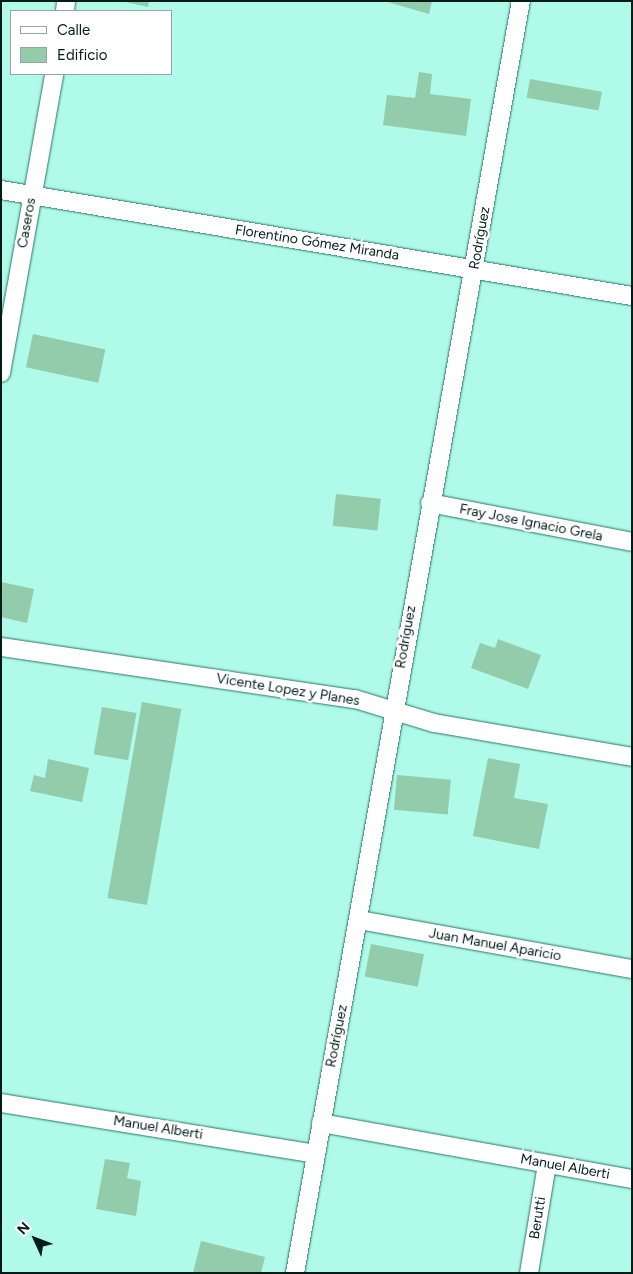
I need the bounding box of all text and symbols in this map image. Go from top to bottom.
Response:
legend [10,10,172,75]
text: Calle [57,21,90,39]
text: Edificio [57,46,107,64]
street label: Caseros [14,197,40,249]
street label: Rodríguez [466,205,494,271]
street label: Florentino Gómez Miranda [234,222,400,264]
street label: Fray Jose Ignacio Grela [458,501,604,545]
street label: Rodríguez [392,604,420,670]
street label: Vicente Lopez y Planes [215,670,361,710]
street label: Juan Manuel Aparicio [428,925,562,965]
street label: Rodríguez [323,1003,351,1069]
street label: Manuel Alberti [112,1113,204,1143]
street label: Manuel Alberti [519,1151,611,1183]
street label: Berutti [526,1196,550,1240]
north arrow [10,1214,60,1264]
text: N [14,1219,34,1238]

